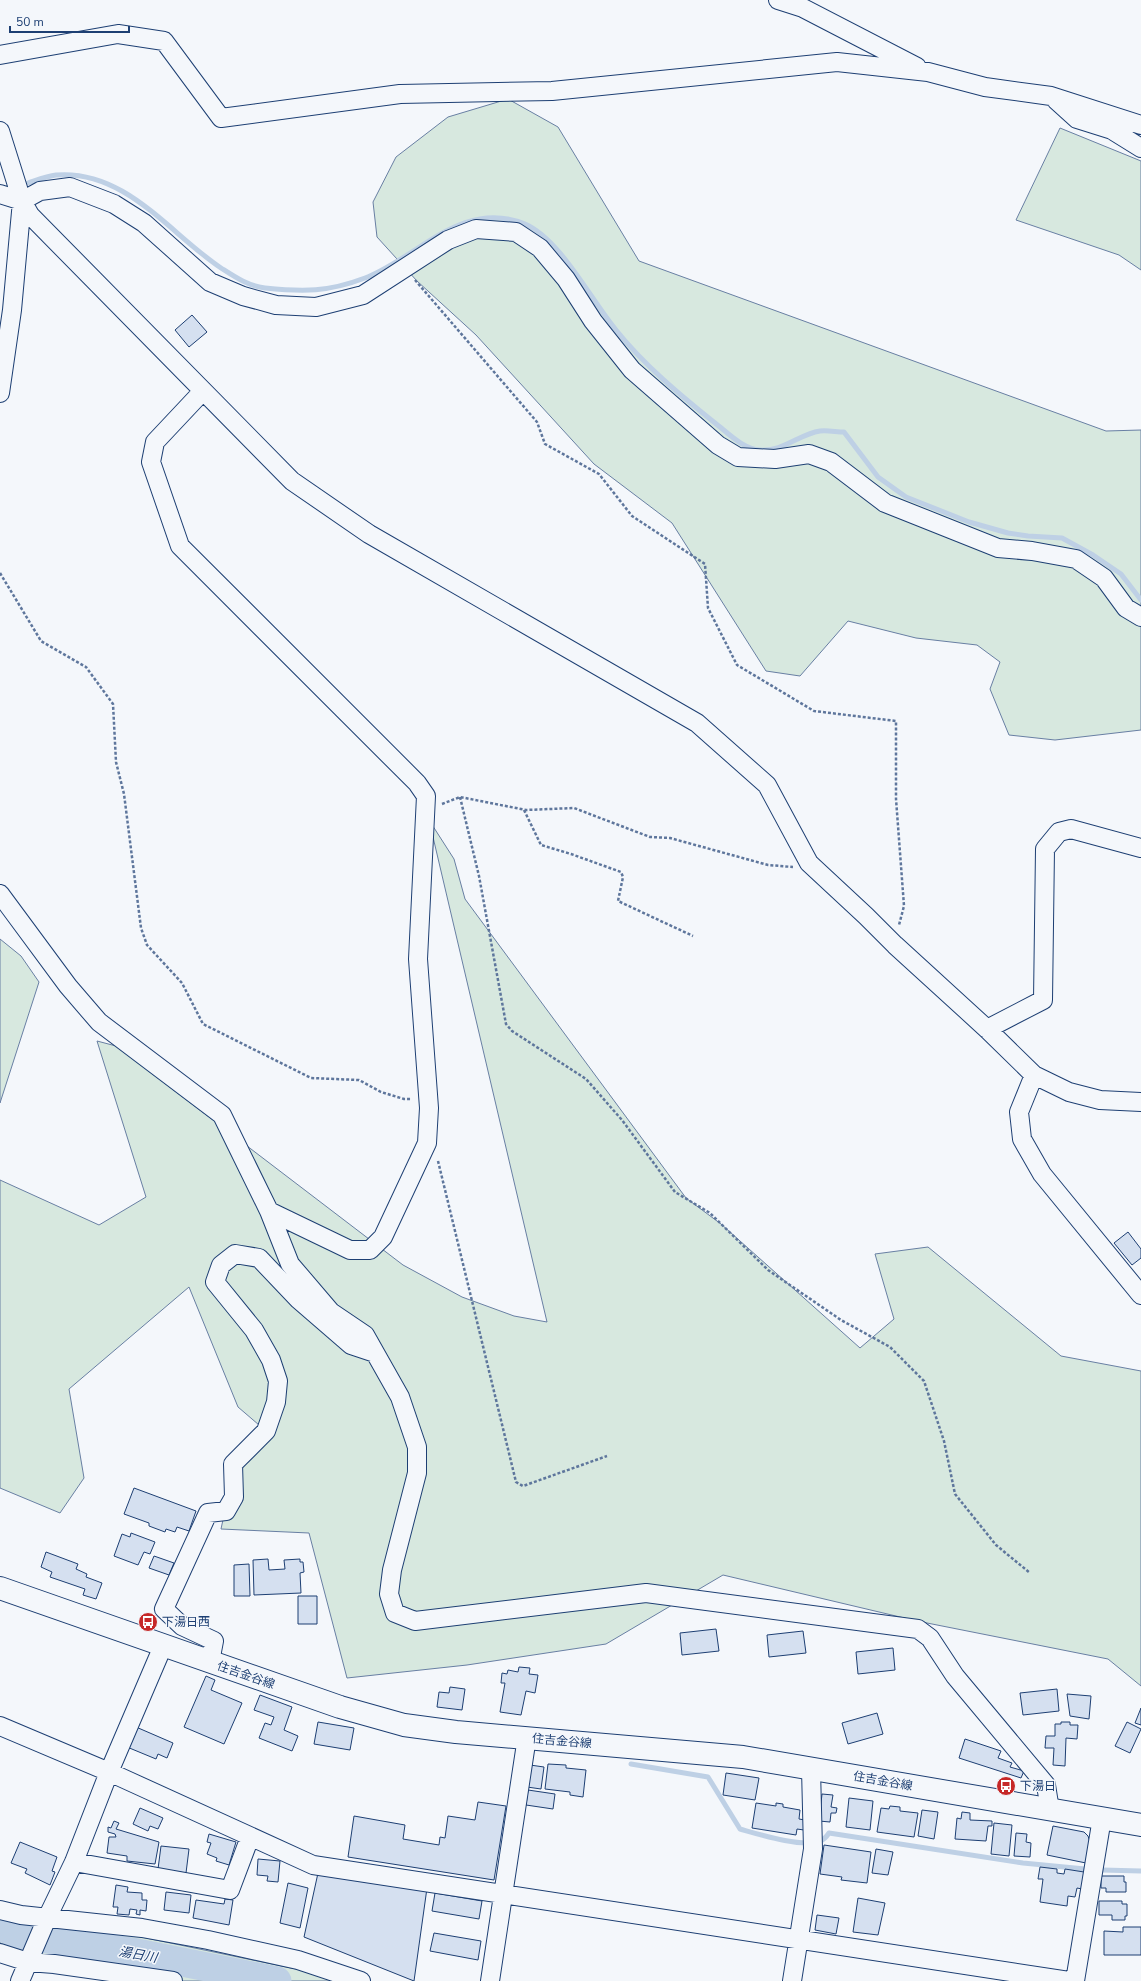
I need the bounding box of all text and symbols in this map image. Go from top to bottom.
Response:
scale bar [10,8,129,34]
text: 50 m [16,14,44,30]
bus stop icon: 下湯日西 [137,1611,159,1633]
place label: 下湯日西 [162,1614,210,1630]
street label: 住吉金谷線 [215,1658,277,1692]
street label: 住吉金谷線 [531,1730,593,1752]
street label: 住吉金谷線 [852,1768,914,1794]
bus stop icon: 下湯日 [995,1775,1017,1797]
place label: 下湯日 [1020,1778,1056,1794]
water label: 湯日川 [117,1943,161,1968]

